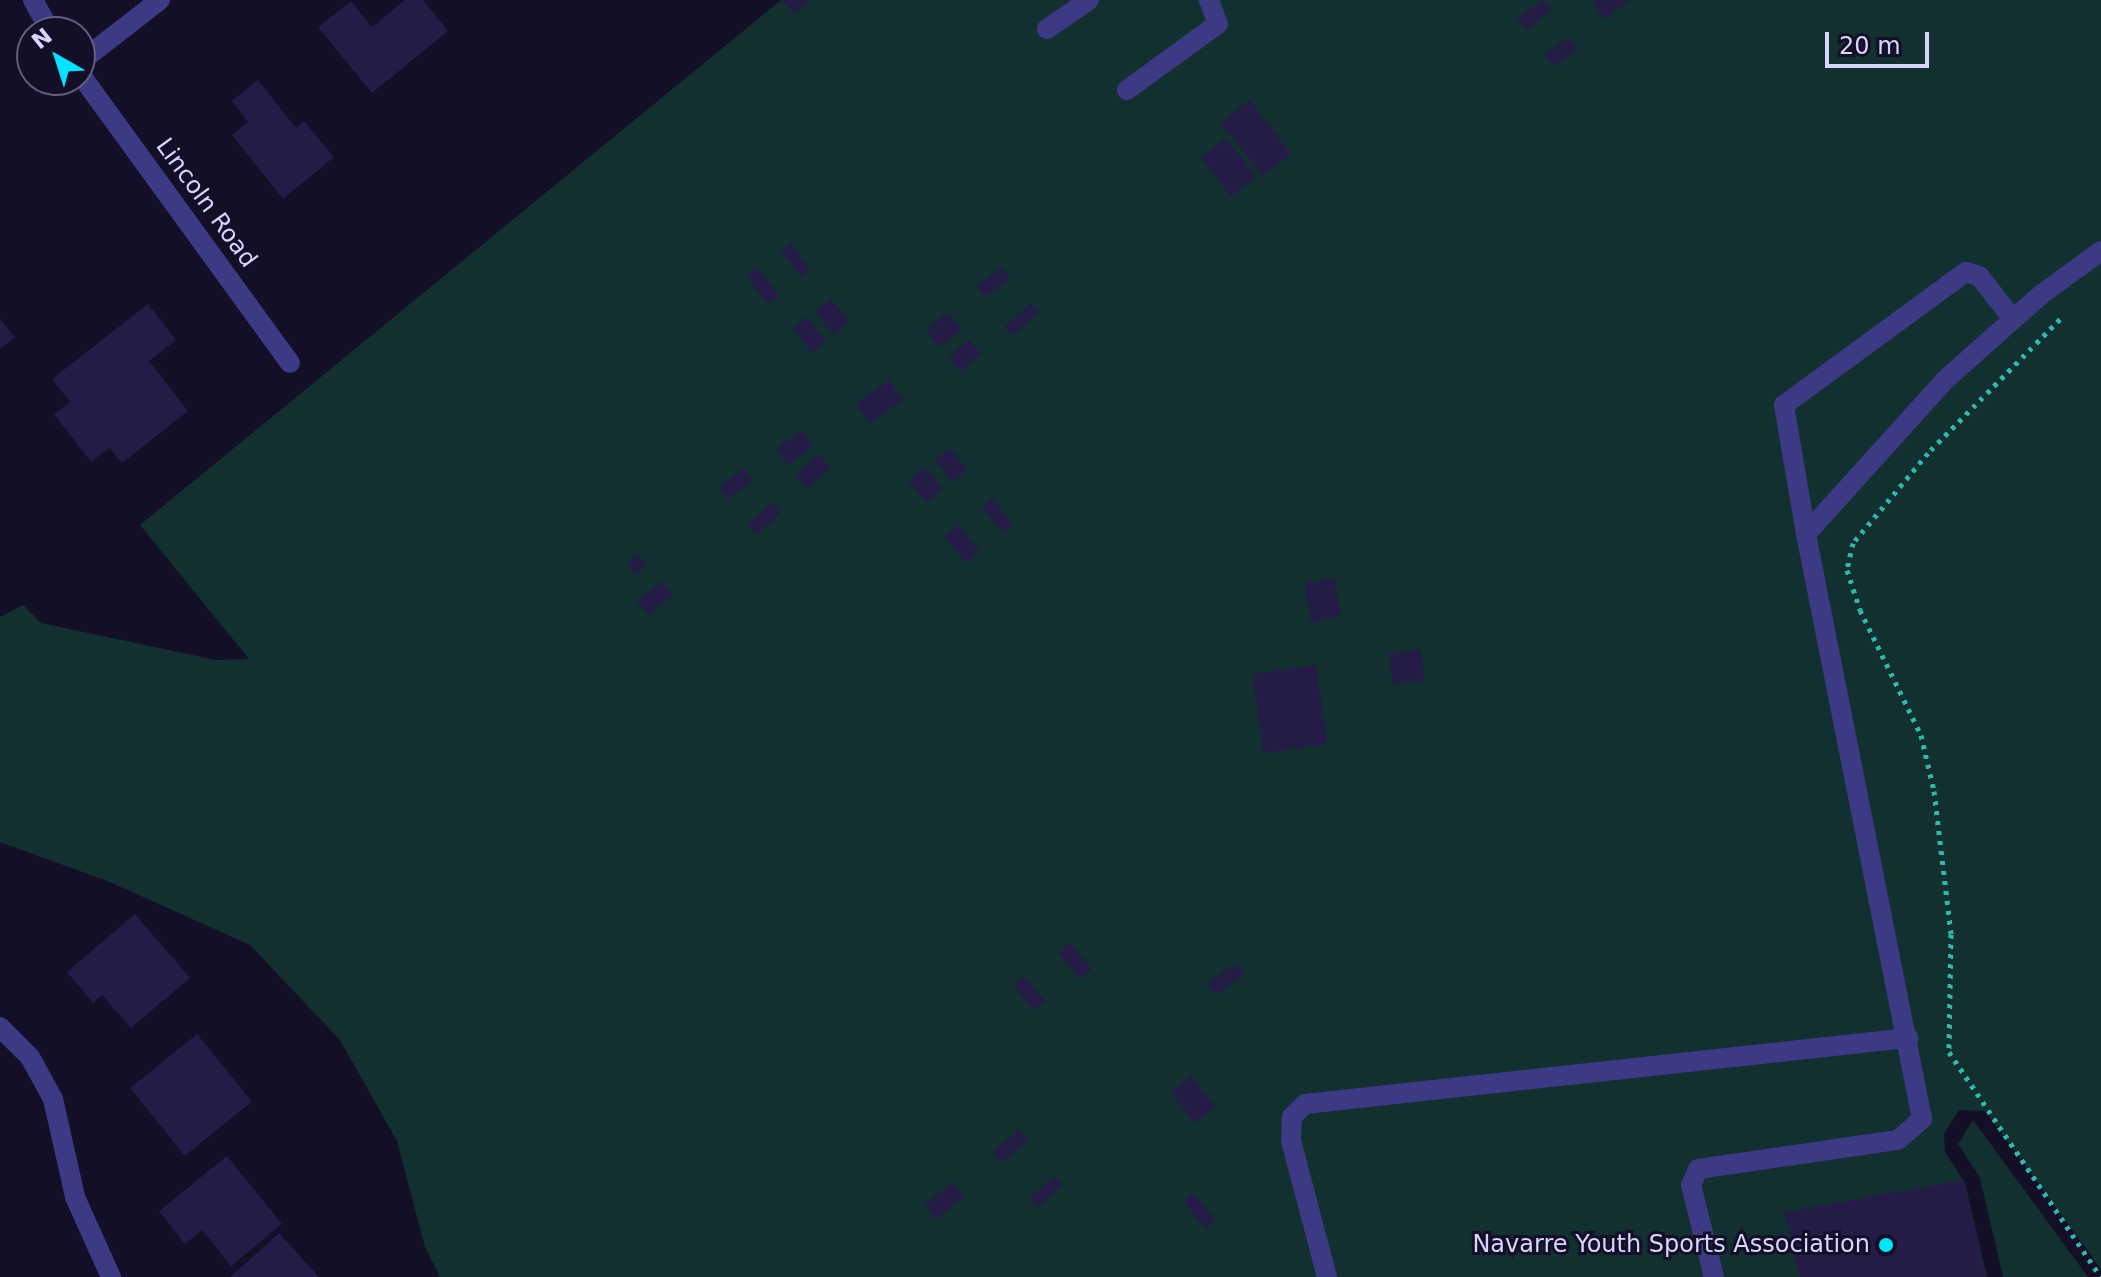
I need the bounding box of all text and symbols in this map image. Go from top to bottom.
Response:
north arrow [16,16,96,96]
scale bar [1829,16,1933,66]
text: N [27,23,57,54]
text: 20 m [1839,32,1901,60]
street label: Lincoln Road [149,133,263,273]
place label: Navarre Youth Sports Association [1472,1231,1870,1259]
marker: Navarre Youth Sports Association [1877,1236,1895,1254]

